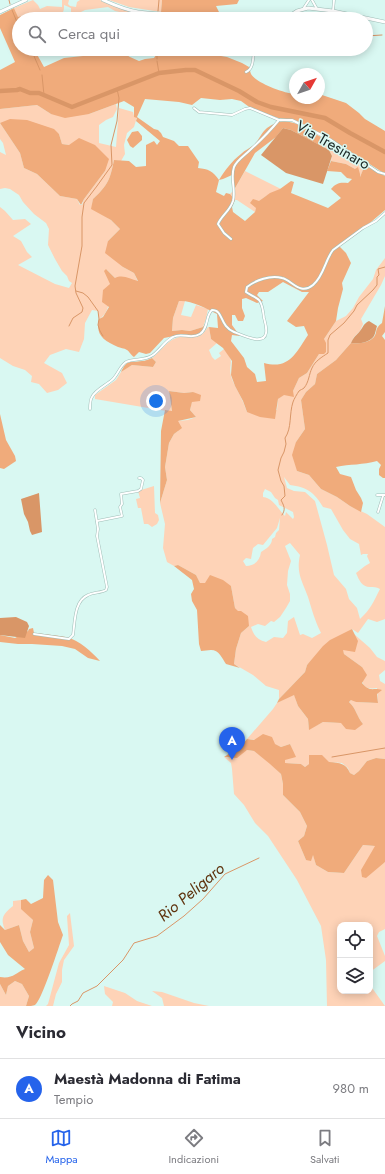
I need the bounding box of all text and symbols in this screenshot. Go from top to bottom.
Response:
search box [12,12,373,56]
icon: search [26,23,48,45]
text: Cerca qui [58,23,120,45]
north arrow [289,68,325,104]
street label: Via Tresinaro [292,115,374,175]
your location [146,391,166,411]
pin: A [219,727,245,760]
water label: Rio Peligaro [153,857,230,927]
map controls [337,922,373,994]
button: locate [337,922,373,958]
button: layers [337,958,373,994]
text: Vicino [16,1020,66,1044]
text: Maestà Madonna di Fatima [54,1068,241,1090]
text: A [24,1079,34,1098]
text: 980 m [333,1079,369,1098]
text: Tempio [54,1090,93,1109]
tab: Mappa [45,1127,78,1167]
tab: Indicazioni [168,1127,219,1167]
tab: Salvati [310,1127,340,1167]

